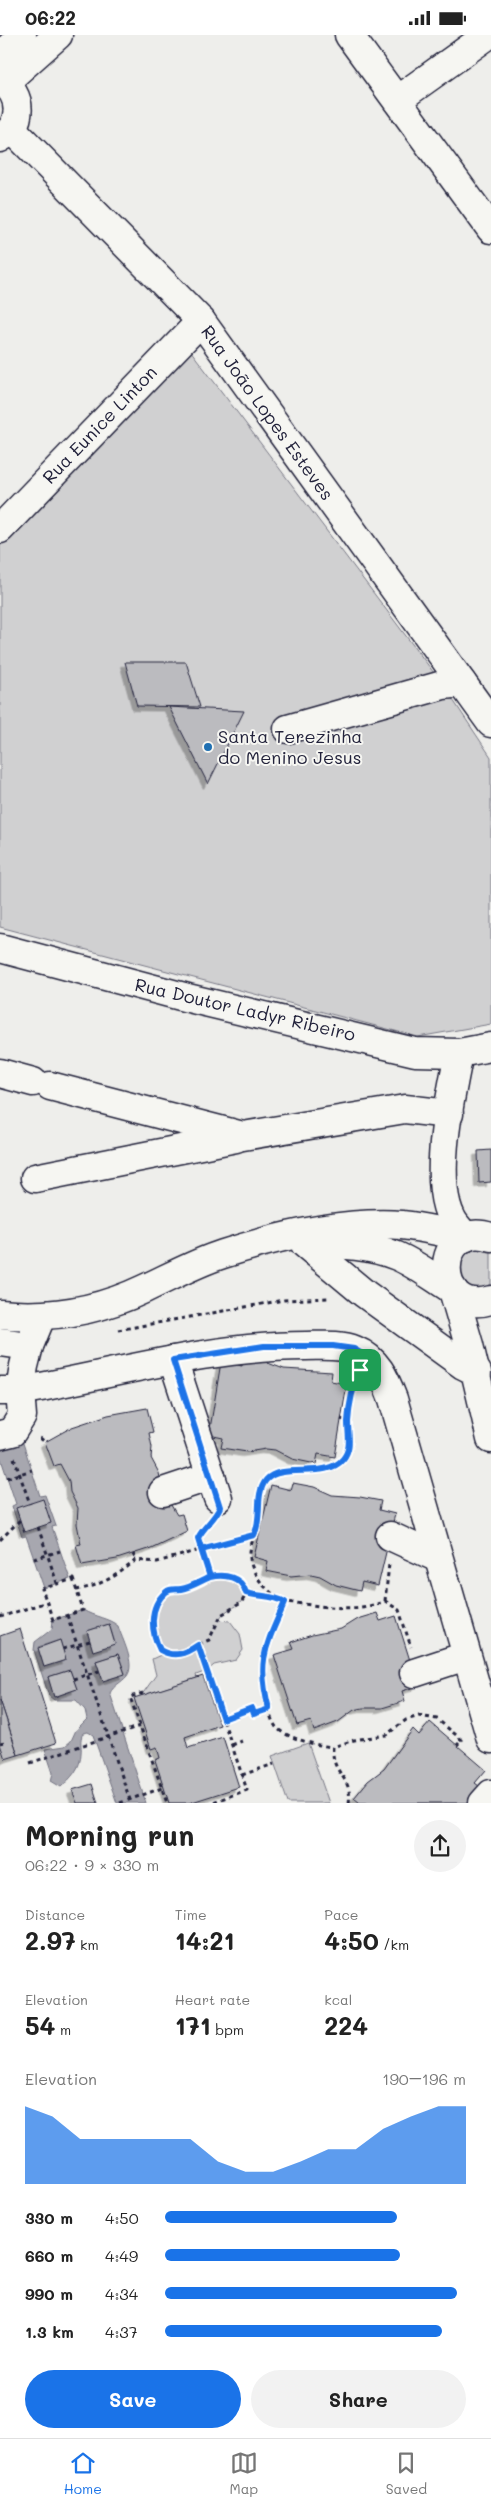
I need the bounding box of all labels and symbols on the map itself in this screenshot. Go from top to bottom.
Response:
street label: Rua João Lopes Esteves [196,320,340,505]
street label: Rua Eunice Linton [37,360,162,488]
place label: Santa Terezinha do Menino Jesus [218,724,362,769]
marker: Santa Terezinha do Menino Jesus [202,741,214,753]
street label: Rua Doutor Ladyr Ribeiro [133,972,358,1046]
pin [339,1349,381,1391]

